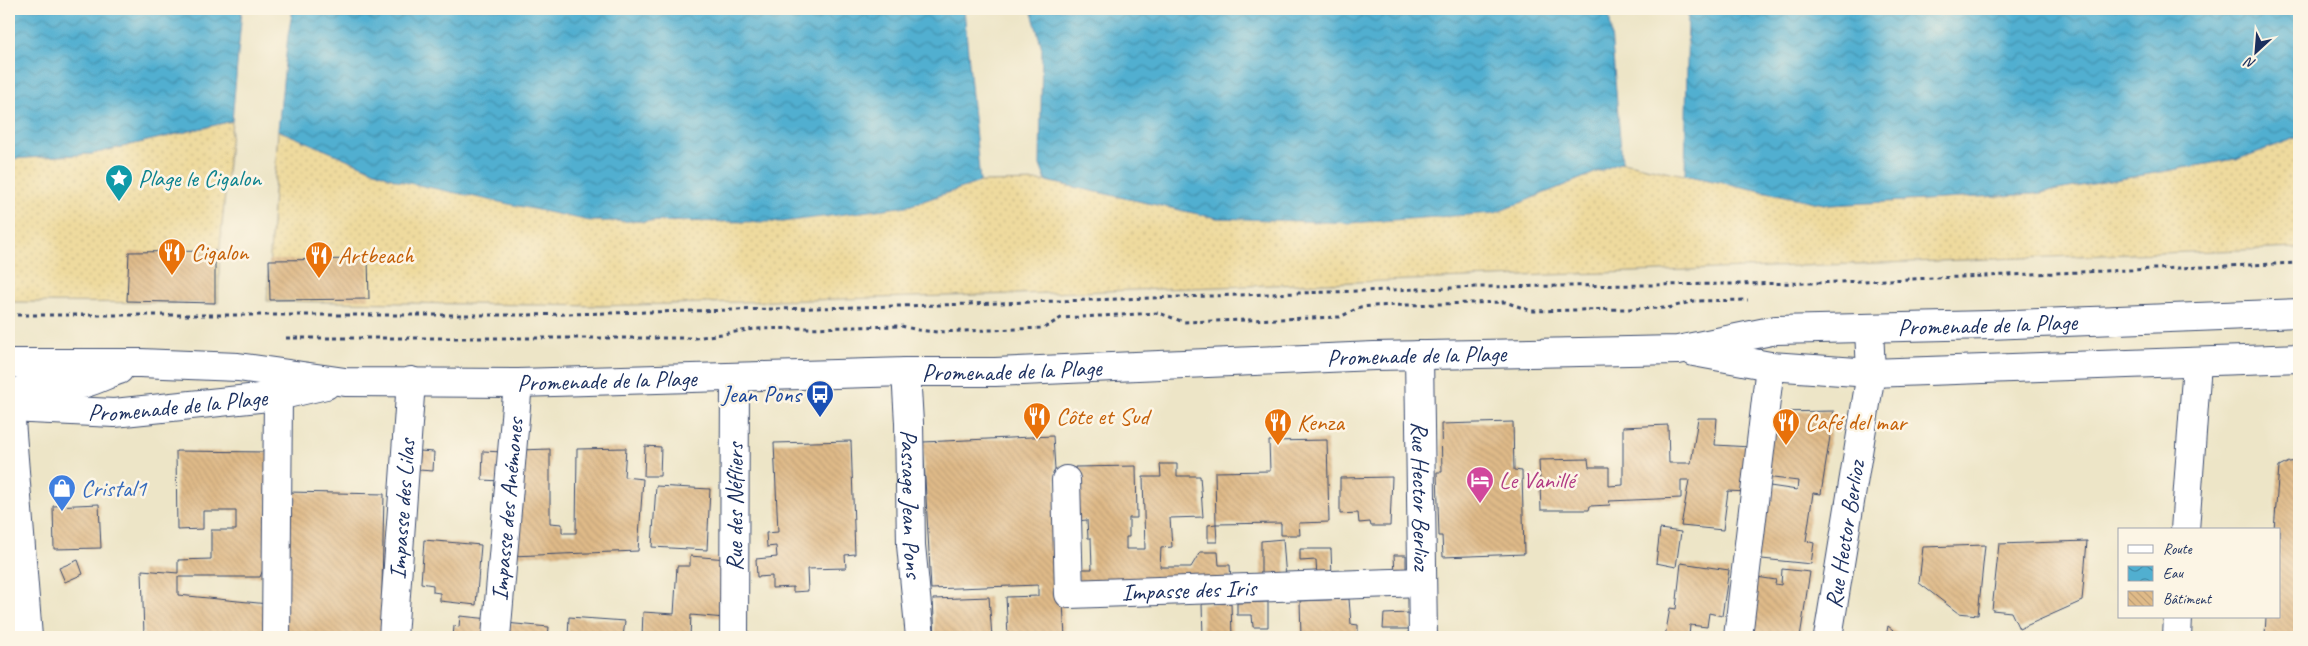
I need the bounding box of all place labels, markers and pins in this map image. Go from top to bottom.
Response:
place icon: Plage le Cigalon [104,163,134,202]
place label: Plage le Cigalon [138,163,262,193]
restaurant icon: Cigalon [157,237,187,276]
place label: Cigalon [191,237,249,267]
restaurant icon: Artbeach [304,240,334,279]
place label: Artbeach [338,240,415,270]
place label: Jean Pons [721,379,803,409]
bus stop icon: Jean Pons [805,379,835,418]
restaurant icon: Côte et Sud [1022,401,1052,440]
place label: Côte et Sud [1056,401,1152,431]
restaurant icon: Kenza [1263,407,1293,446]
place label: Kenza [1297,407,1345,437]
restaurant icon: Café del mar [1771,407,1801,446]
place label: Café del mar [1805,407,1909,437]
hotel icon: Le Vanillé [1465,465,1495,504]
place label: Le Vanillé [1499,465,1579,495]
shop icon: Cristal1 [47,473,77,512]
place label: Cristal1 [81,473,147,503]

